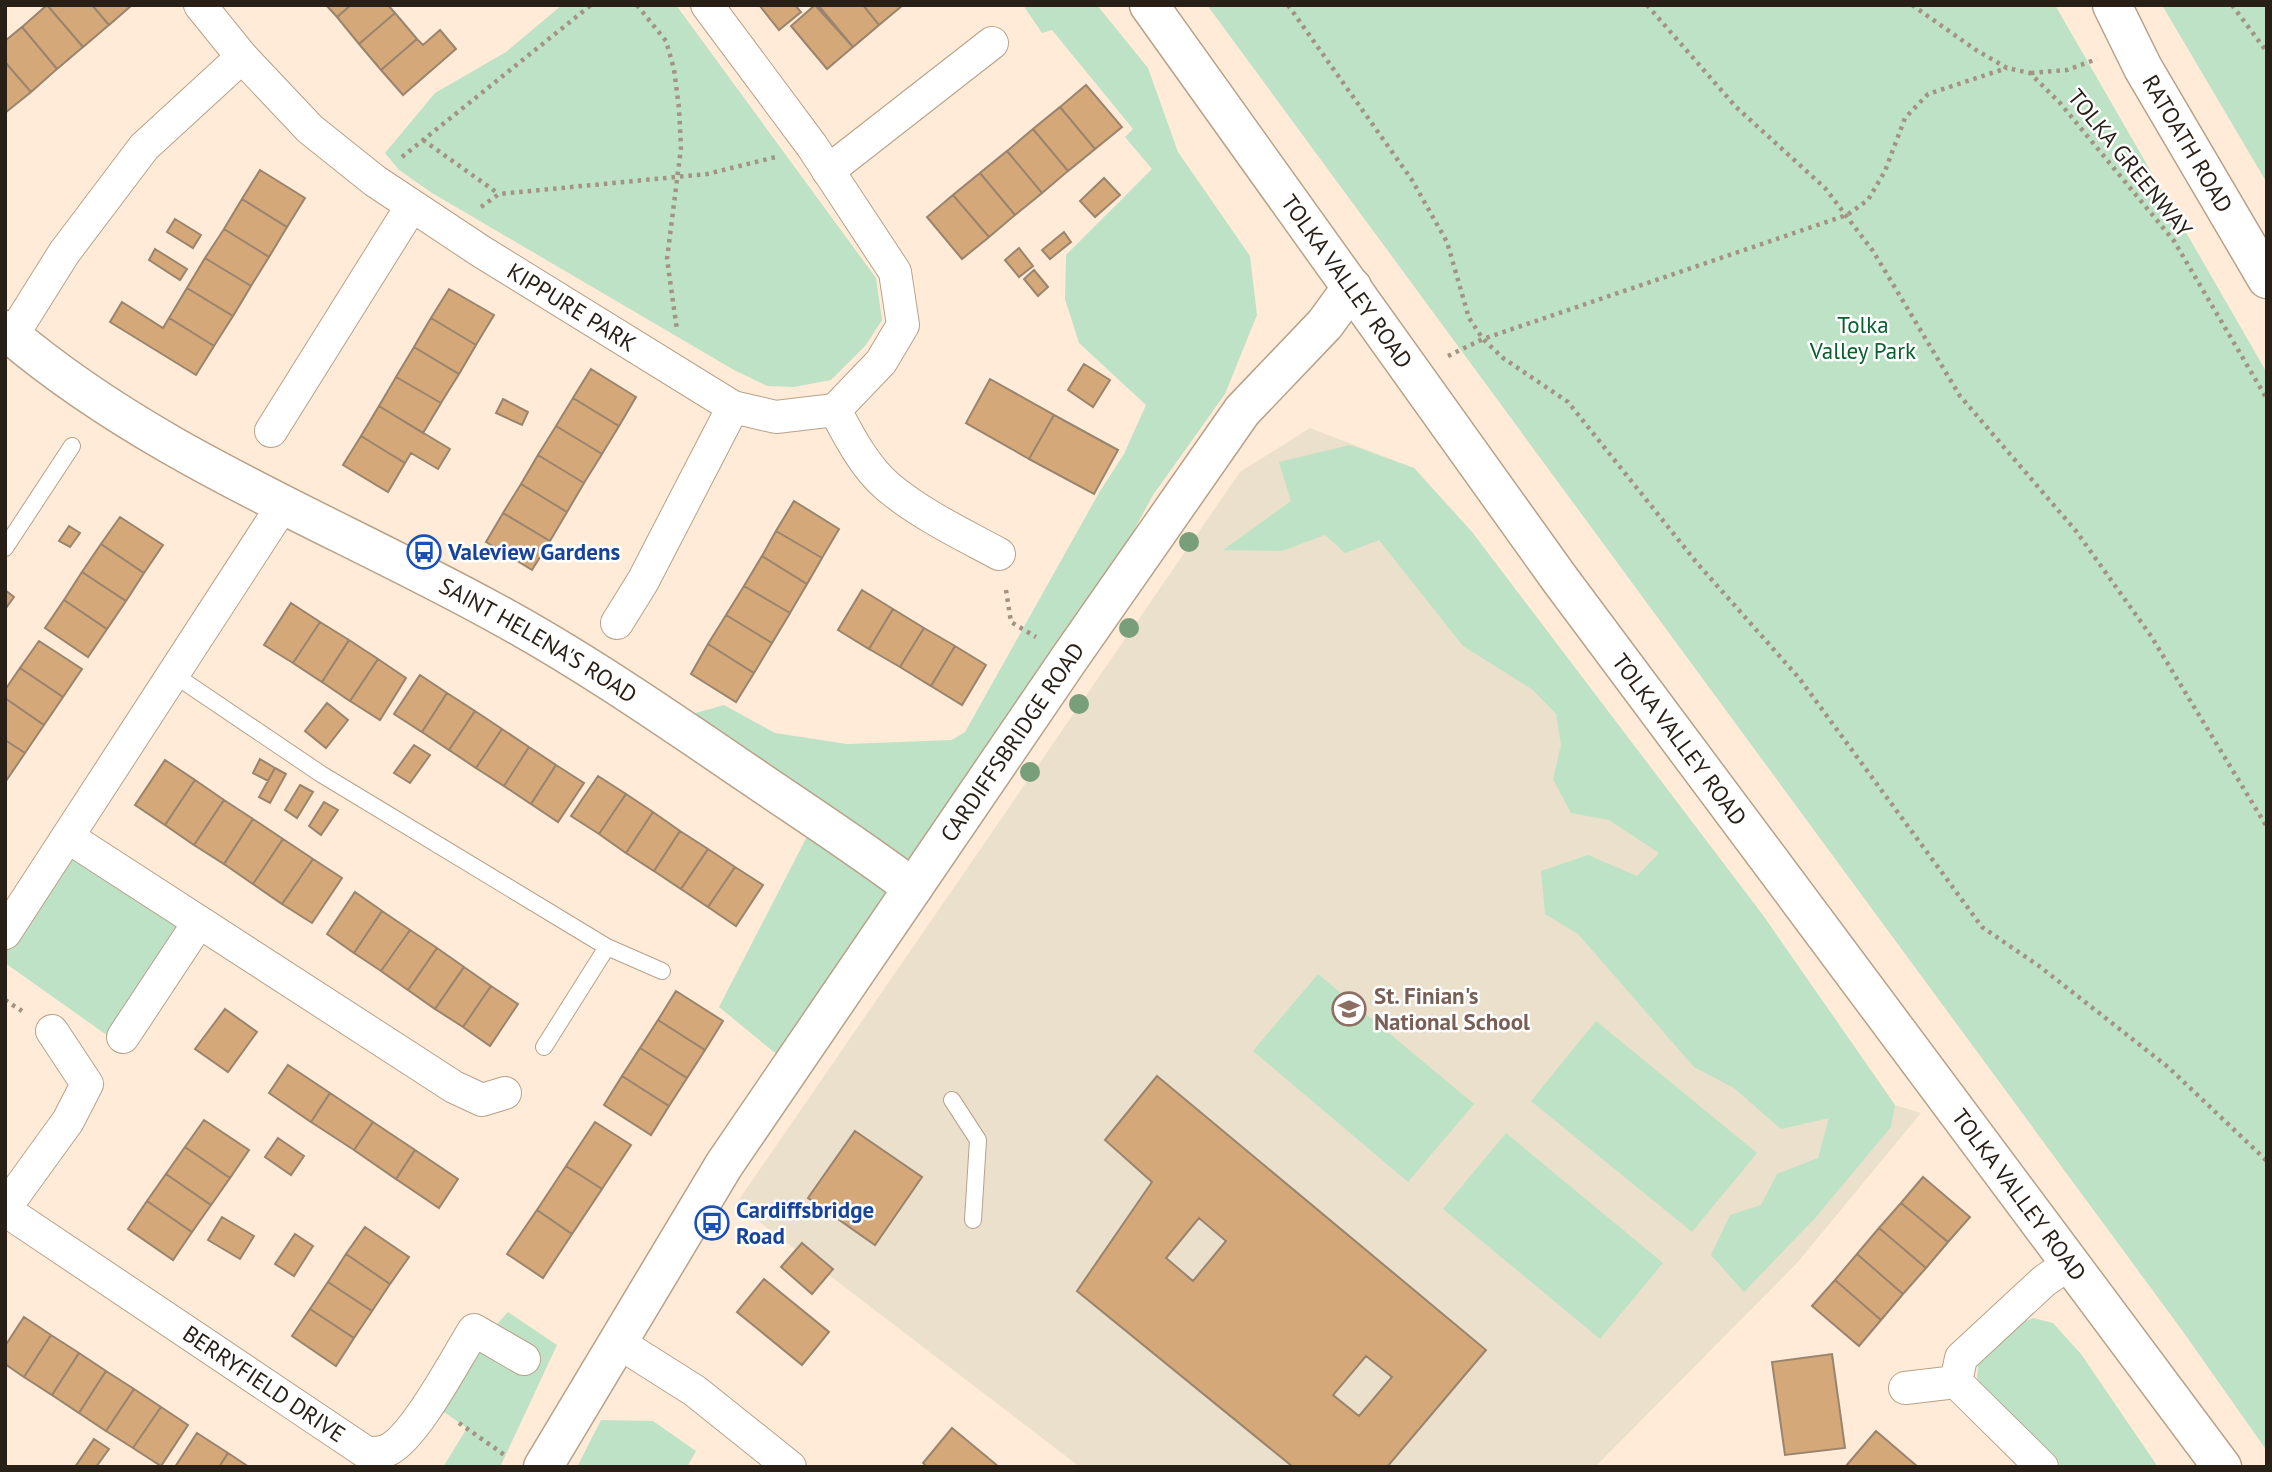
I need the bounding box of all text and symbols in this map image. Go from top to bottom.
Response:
street label: RATOATH ROAD [2136,69,2240,217]
street label: TOLKA GREENWAY [2062,83,2199,243]
street label: TOLKA VALLEY ROAD [1275,189,1419,374]
street label: KIPPURE PARK [502,256,642,358]
park label: Tolka Valley Park [1809,310,1916,365]
bus stop icon: Valeview Gardens [405,533,443,571]
place label: Valeview Gardens [447,537,620,566]
street label: SAINT HELENA'S ROAD [434,570,643,709]
street label: CARDIFFSBRIDGE ROAD [934,636,1090,847]
street label: TOLKA VALLEY ROAD [1606,648,1753,831]
place label: St. Finian's National School [1374,981,1530,1036]
school or university icon: St. Finian's National School [1330,990,1368,1028]
street label: TOLKA VALLEY ROAD [1946,1103,2093,1286]
place label: Cardiffsbridge Road [736,1195,874,1250]
bus stop icon: Cardiffsbridge Road [693,1204,731,1242]
street label: BERRYFIELD DRIVE [178,1319,351,1448]

